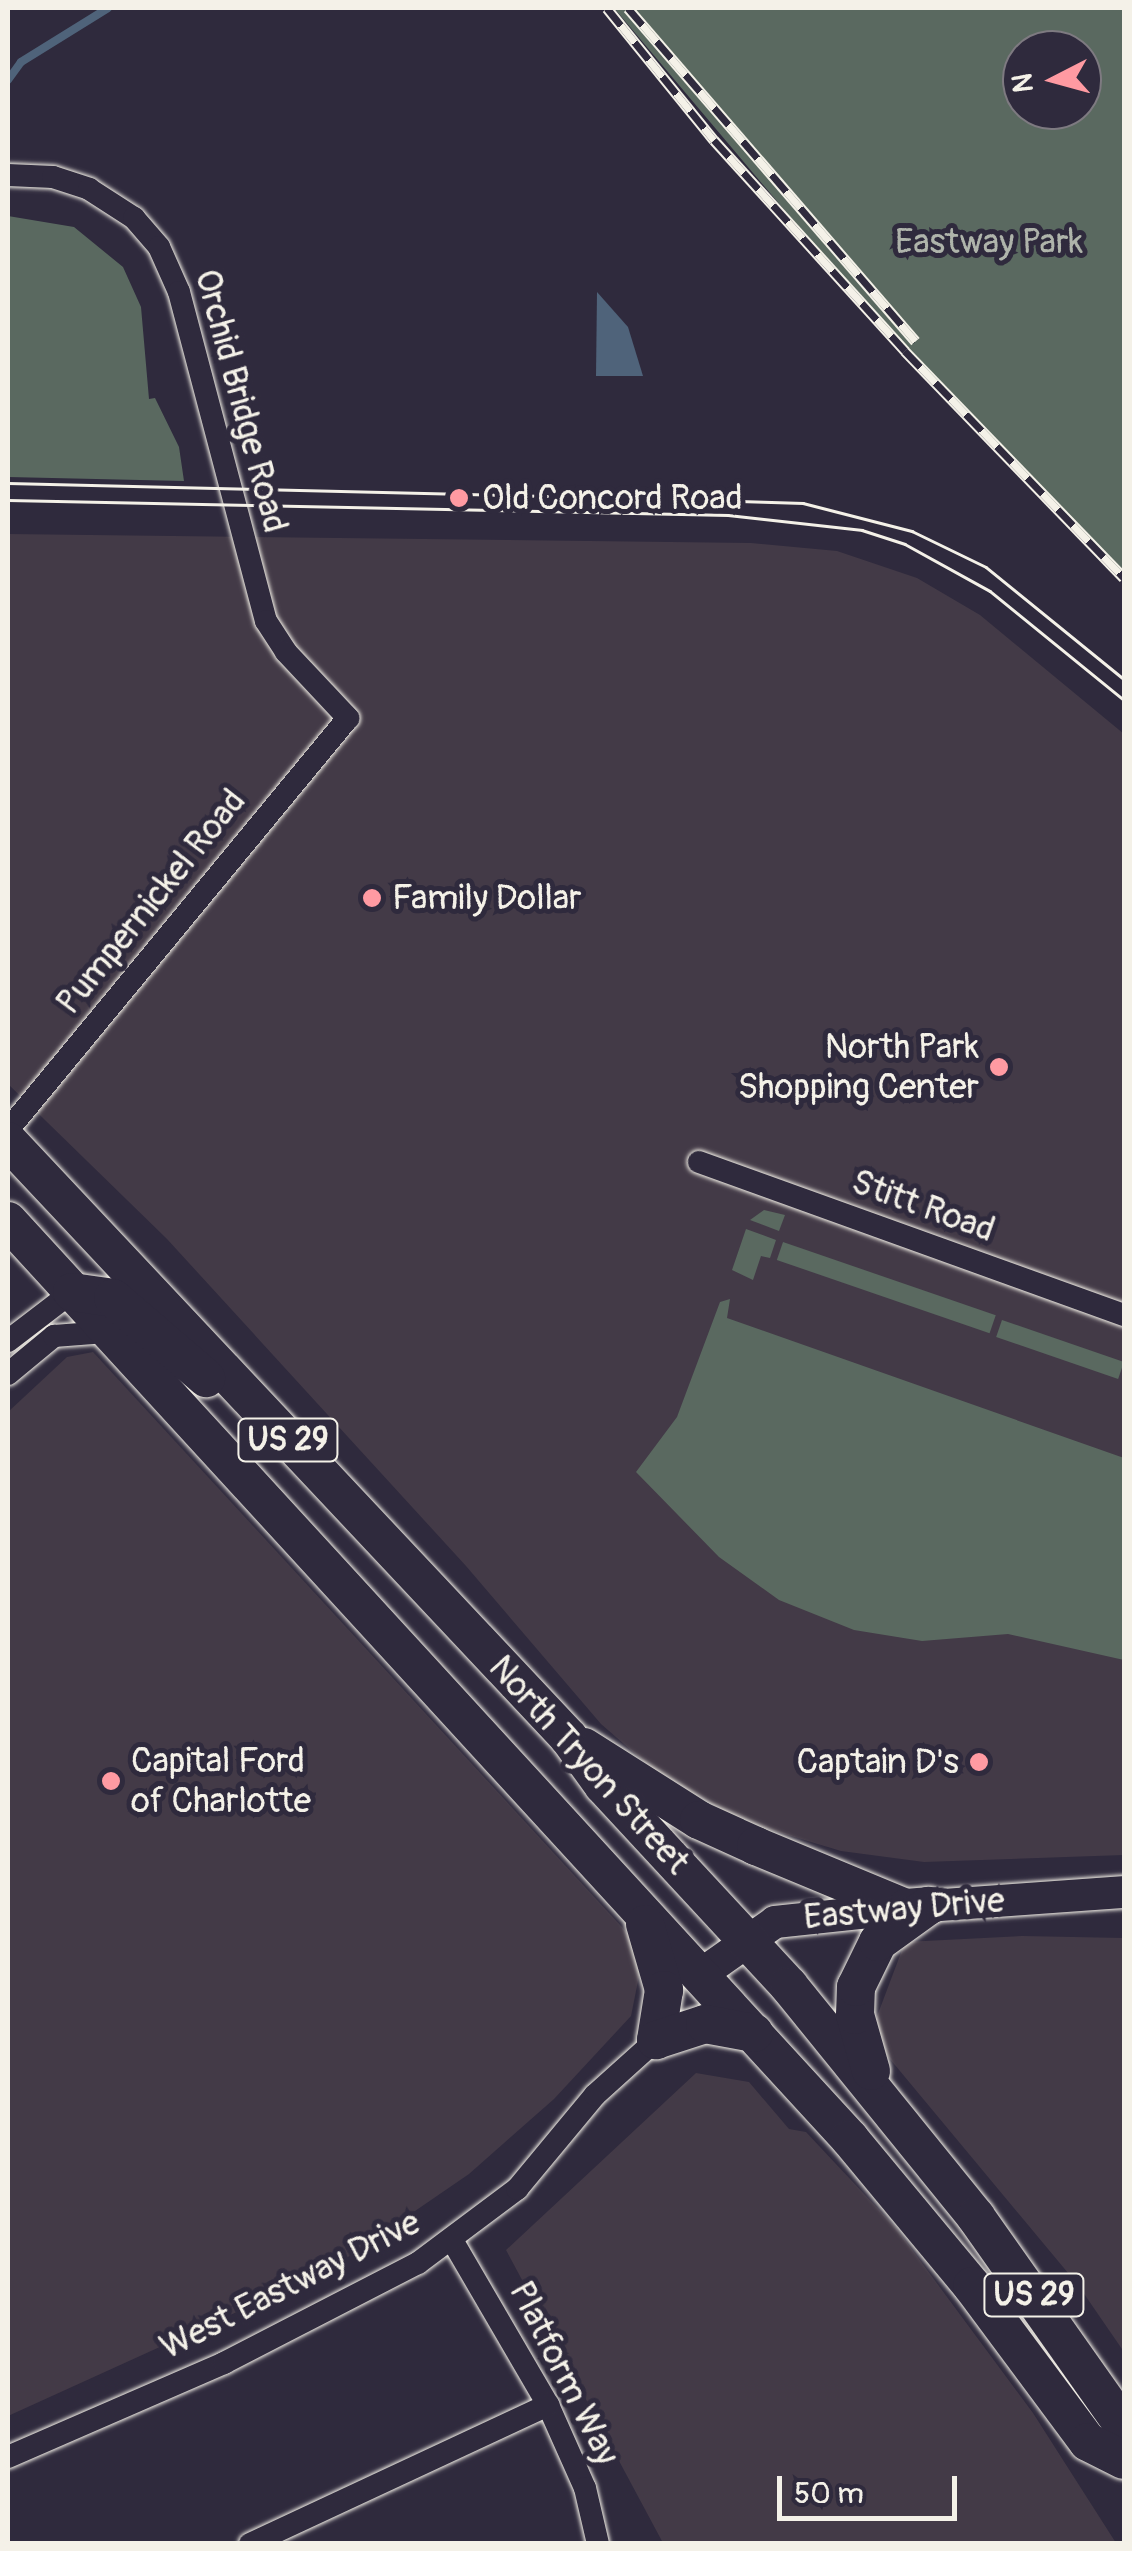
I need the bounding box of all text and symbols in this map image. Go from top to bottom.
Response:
north arrow [1002,30,1102,130]
text: N [1005,72,1042,94]
park label: Eastway Park [895,221,1083,263]
street label: Orchid Bridge Road [186,265,296,537]
place label: Old Concord Road [482,477,743,519]
marker: Old Concord Road [446,485,472,511]
street label: Pumpernickel Road [47,781,255,1023]
place label: Family Dollar [392,877,582,919]
marker: Family Dollar [361,887,383,909]
place label: North Park Shopping Center [738,1026,979,1108]
marker: North Park Shopping Center [988,1056,1010,1078]
street label: Stitt Road [846,1161,1000,1251]
road number: US 29 [236,1413,340,1467]
street label: North Tryon Street [480,1647,698,1883]
place label: Capital Ford of Charlotte [131,1740,311,1822]
place label: Captain D's [796,1741,959,1783]
marker: Captain D's [968,1751,990,1773]
marker: Capital Ford of Charlotte [100,1770,122,1792]
street label: Eastway Drive [802,1879,1006,1939]
street label: West Eastway Drive [153,2201,427,2369]
road number: US 29 [982,2268,1086,2322]
street label: Platform Way [500,2274,628,2472]
scale bar [782,2456,962,2518]
text: 50 m [794,2475,864,2512]

